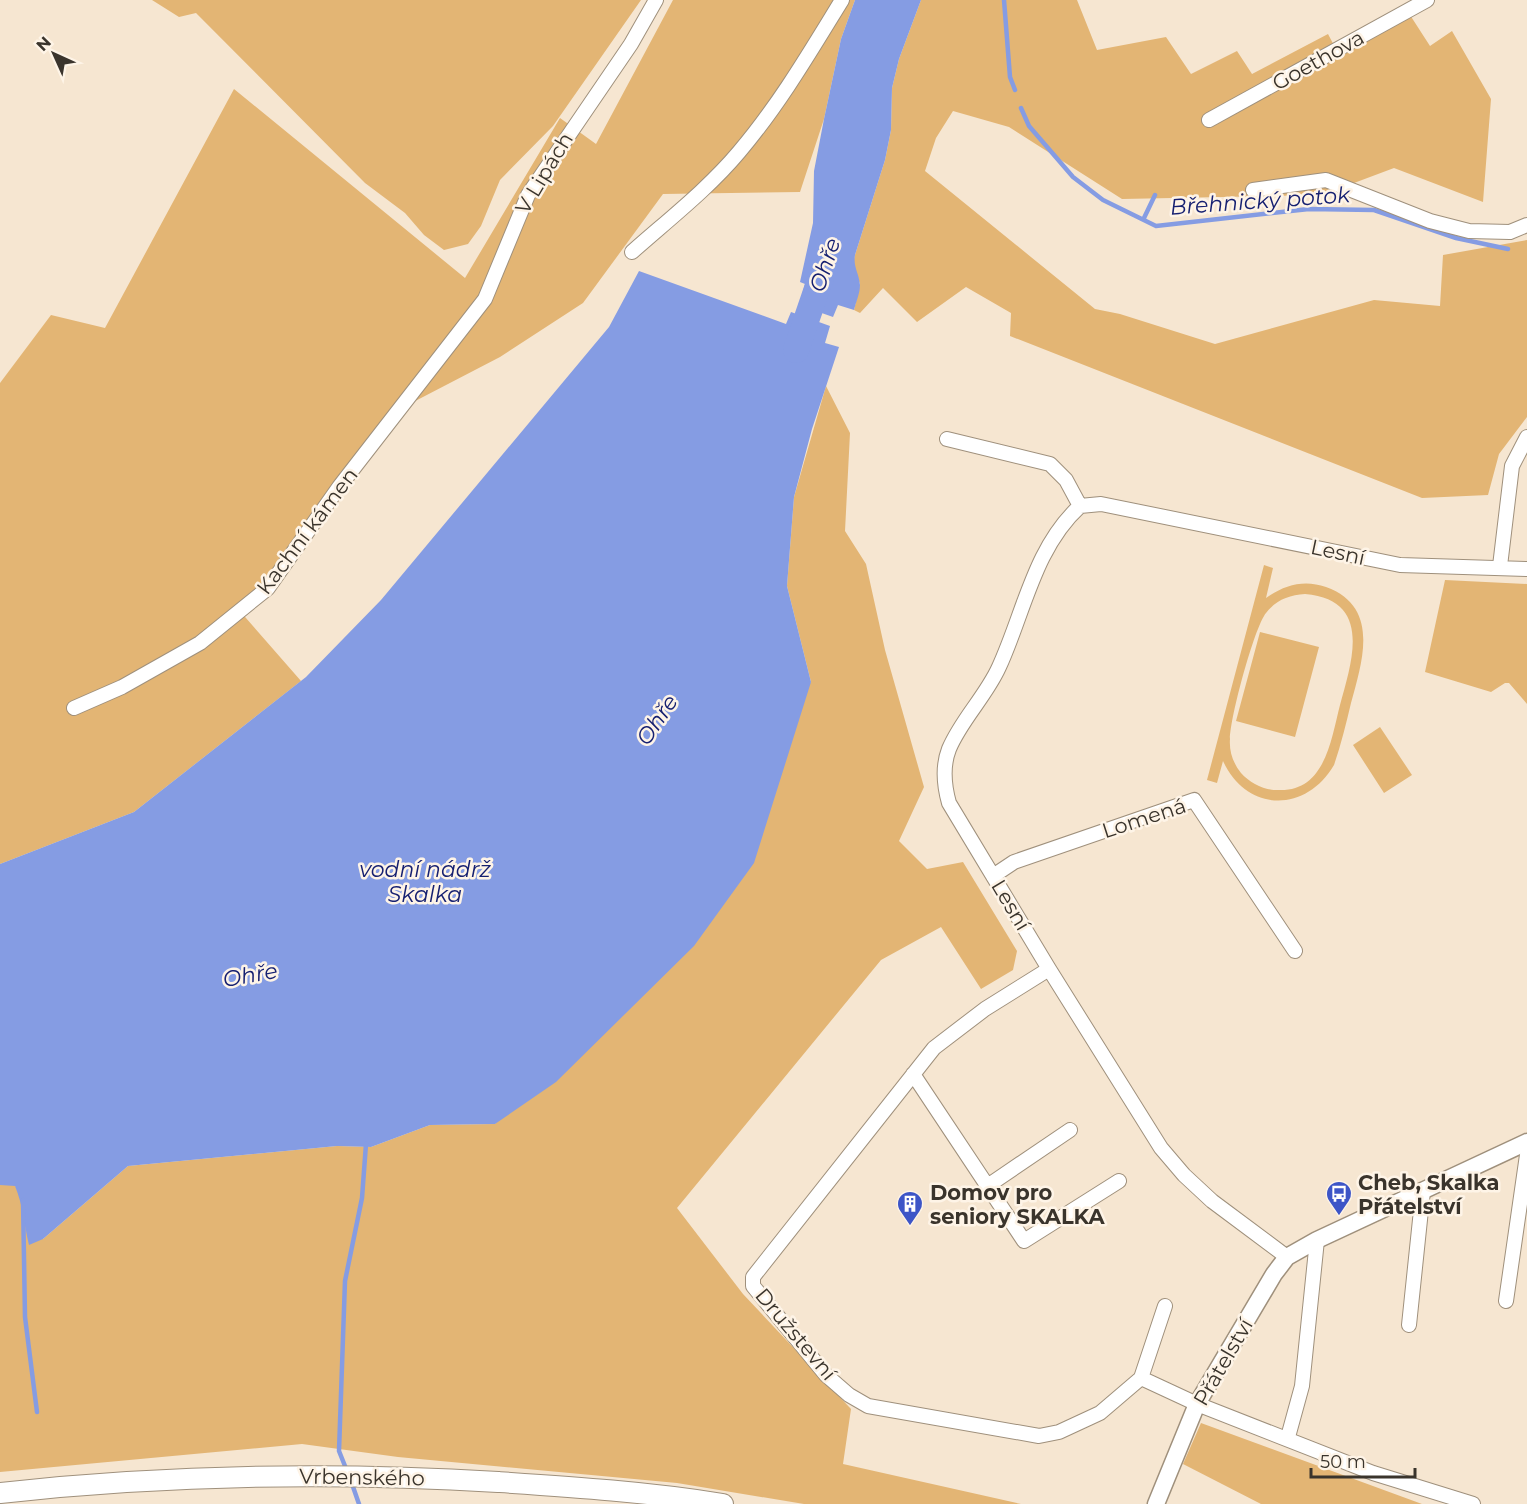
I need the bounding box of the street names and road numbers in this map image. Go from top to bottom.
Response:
street label: Goethova [1268,25,1368,95]
street label: V Lipách [510,128,578,218]
street label: Kachní kámen [251,463,363,599]
street label: Lesní [1309,534,1369,570]
street label: Lomená [1099,793,1189,843]
street label: Lesní [986,875,1037,936]
street label: Družstevní [750,1283,843,1386]
street label: Přátelství [1188,1313,1259,1410]
street label: Vrbenského [299,1463,425,1491]

